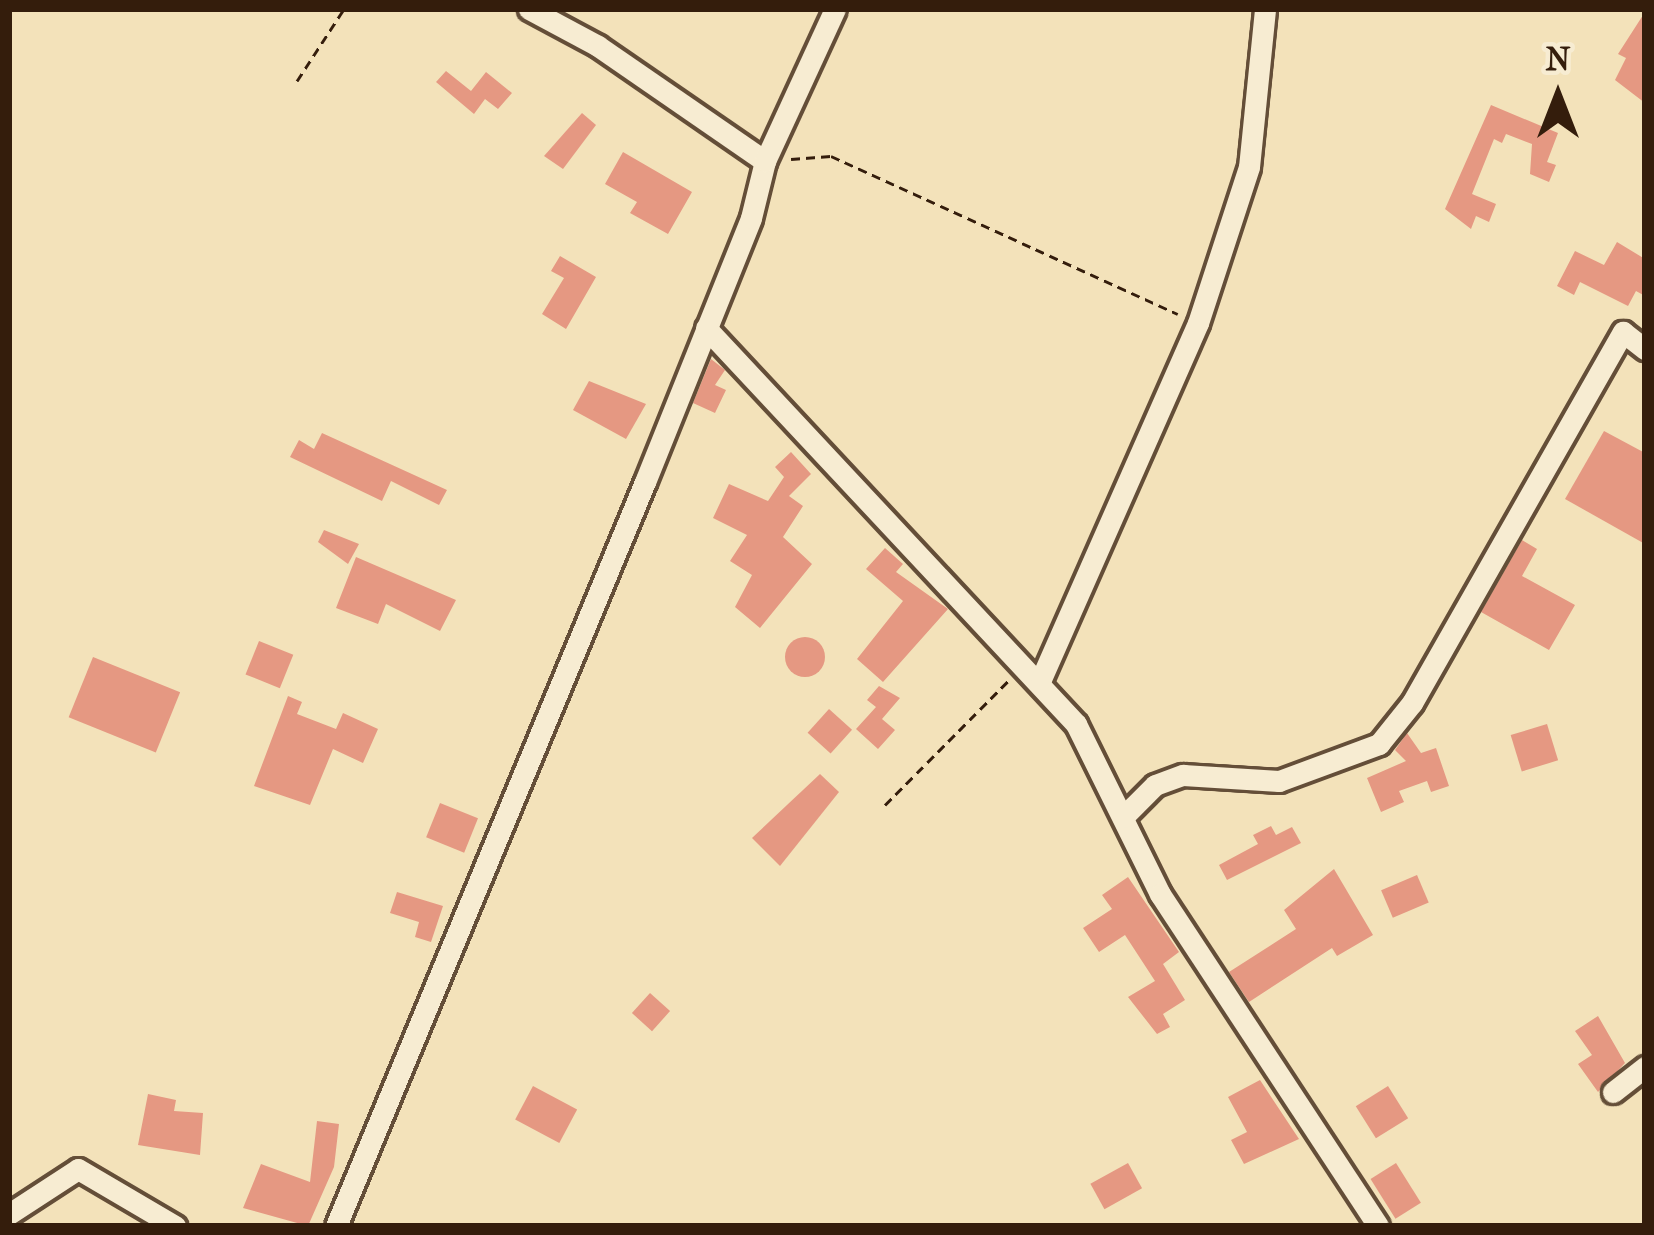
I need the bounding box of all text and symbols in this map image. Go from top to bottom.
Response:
north arrow [1498,36,1618,156]
text: N [1545,40,1571,79]

